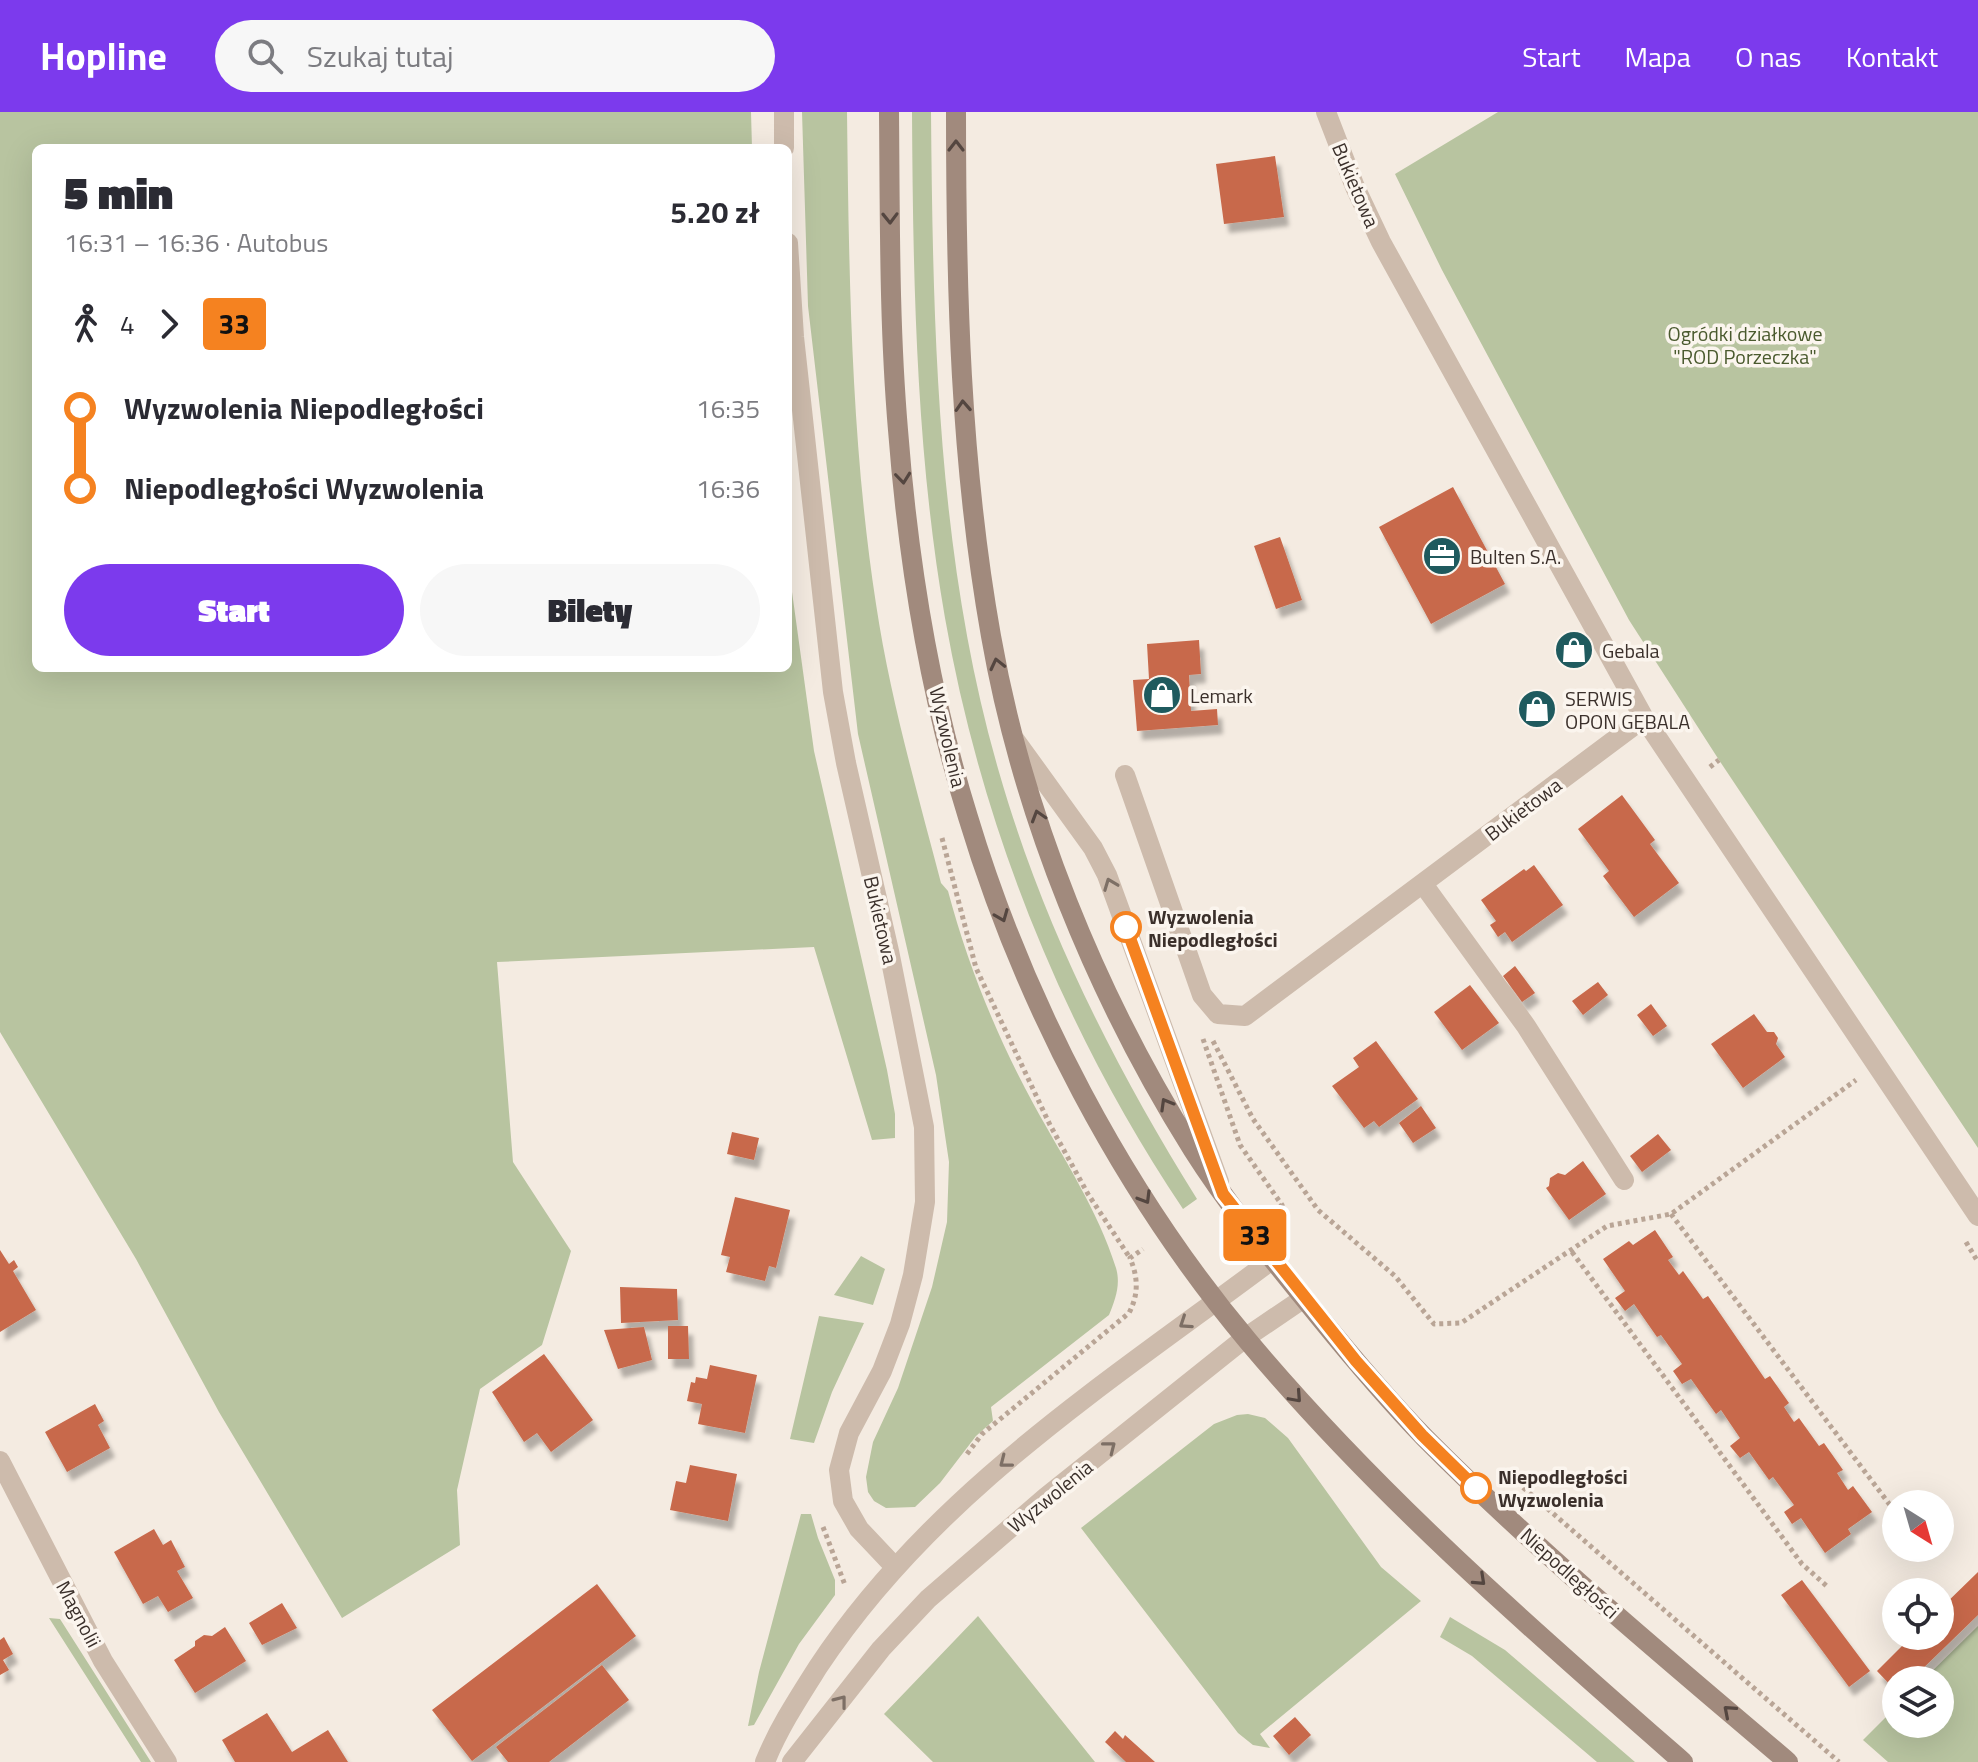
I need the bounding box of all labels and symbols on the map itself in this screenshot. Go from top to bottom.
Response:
street label: Bukietowa [1324,138,1388,232]
one-way arrow [947,139,965,152]
one-way arrow [881,212,899,225]
park label: Ogródki działkowe "ROD Porzeczka" [1668,318,1823,372]
one-way arrow [954,399,971,412]
one-way arrow [894,471,911,484]
office icon: Bulten S.A. [1421,535,1463,577]
place label: Bulten S.A. [1470,541,1561,572]
shop icon: Gebala [1553,629,1595,671]
place label: Gebala [1602,635,1660,666]
one-way arrow [989,657,1006,671]
shop icon: Lemark [1141,674,1183,716]
place label: Lemark [1190,680,1253,711]
place label: SERWIS OPON GĘBALA [1565,683,1690,737]
street label: Wyzwolenia [921,684,975,790]
shop icon: SERWIS OPON GĘBALA [1516,688,1558,730]
street label: Bukietowa [1478,770,1568,848]
one-way arrow [1031,810,1047,823]
street label: Bukietowa [856,873,906,967]
one-way arrow [1103,878,1120,892]
place label: Wyzwolenia Niepodległości [1148,901,1278,955]
one-way arrow [993,908,1009,922]
marker: Wyzwolenia Niepodległości [1111,912,1141,942]
one-way arrow [1160,1098,1176,1113]
one-way arrow [1135,1189,1150,1204]
line badge: 33 [1219,1209,1291,1261]
one-way arrow [1180,1313,1194,1328]
one-way arrow [1286,1387,1301,1402]
one-way arrow [1101,1442,1115,1457]
street label: Wyzwolenia [1001,1452,1099,1540]
one-way arrow [999,1453,1014,1467]
place label: Niepodległości Wyzwolenia [1498,1461,1628,1515]
marker: Niepodległości Wyzwolenia [1461,1473,1491,1503]
north arrow [1882,1490,1954,1562]
street label: Niepodległości [1514,1520,1626,1626]
one-way arrow [1471,1571,1485,1585]
street label: Magnolii [48,1575,110,1653]
one-way arrow [831,1696,846,1710]
one-way arrow [1723,1706,1738,1721]

